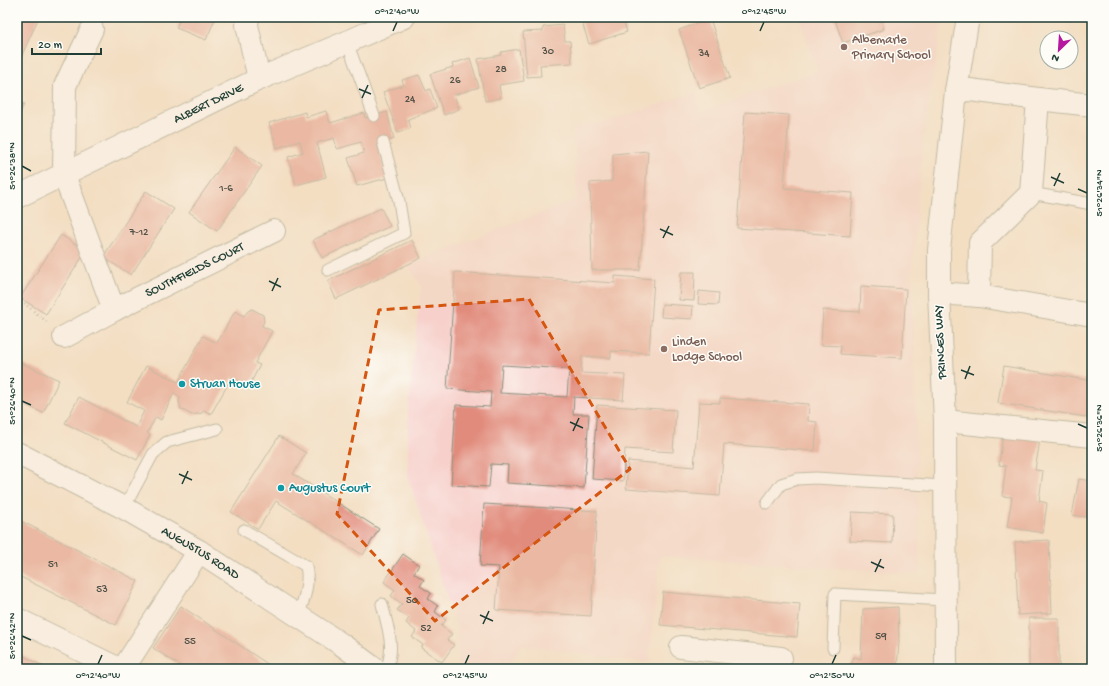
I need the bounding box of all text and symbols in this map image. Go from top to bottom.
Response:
text: 0°12'40"W [375,6,420,18]
text: 0°12'45"W [742,6,787,18]
scale bar [32,30,101,56]
north arrow [1039,30,1079,70]
place label: Albemarle Primary School [851,33,931,63]
text: 20 m [38,39,63,53]
marker: Albemarle Primary School [839,42,849,52]
house number: 30 [541,46,554,58]
house number: 34 [698,48,710,60]
text: N [1050,50,1061,64]
house number: 28 [495,64,507,76]
house number: 26 [450,75,461,87]
street label: ALBERT DRIVE [171,80,247,127]
house number: 24 [405,94,416,106]
text: 51°26'38"N [7,142,19,190]
text: 51°26'34"N [1094,169,1106,216]
house number: 1-6 [218,183,233,195]
house number: 7-12 [128,227,149,239]
street label: SOUTHFIELDS COURT [143,239,247,301]
street label: PRINCES WAY [932,304,950,381]
place label: Linden Lodge School [672,335,742,365]
marker: Linden Lodge School [659,344,669,354]
text: 51°26'40"N [7,377,19,425]
place label: Struan House [190,377,261,392]
marker: Struan House [177,379,187,389]
text: 51°26'36"N [1094,404,1106,452]
place label: Augustus Court [289,481,372,496]
marker: Augustus Court [276,483,286,493]
street label: AUGUSTUS ROAD [158,523,243,583]
house number: 51 [48,559,58,571]
house number: 53 [96,584,108,596]
house number: 50 [406,595,418,607]
text: 51°26'42"N [7,612,19,659]
house number: 52 [420,623,432,635]
house number: 59 [875,631,887,643]
house number: 55 [184,636,196,648]
text: 0°12'40"W [76,670,121,682]
text: 0°12'45"W [443,670,488,682]
text: 0°12'50"W [809,670,855,682]

